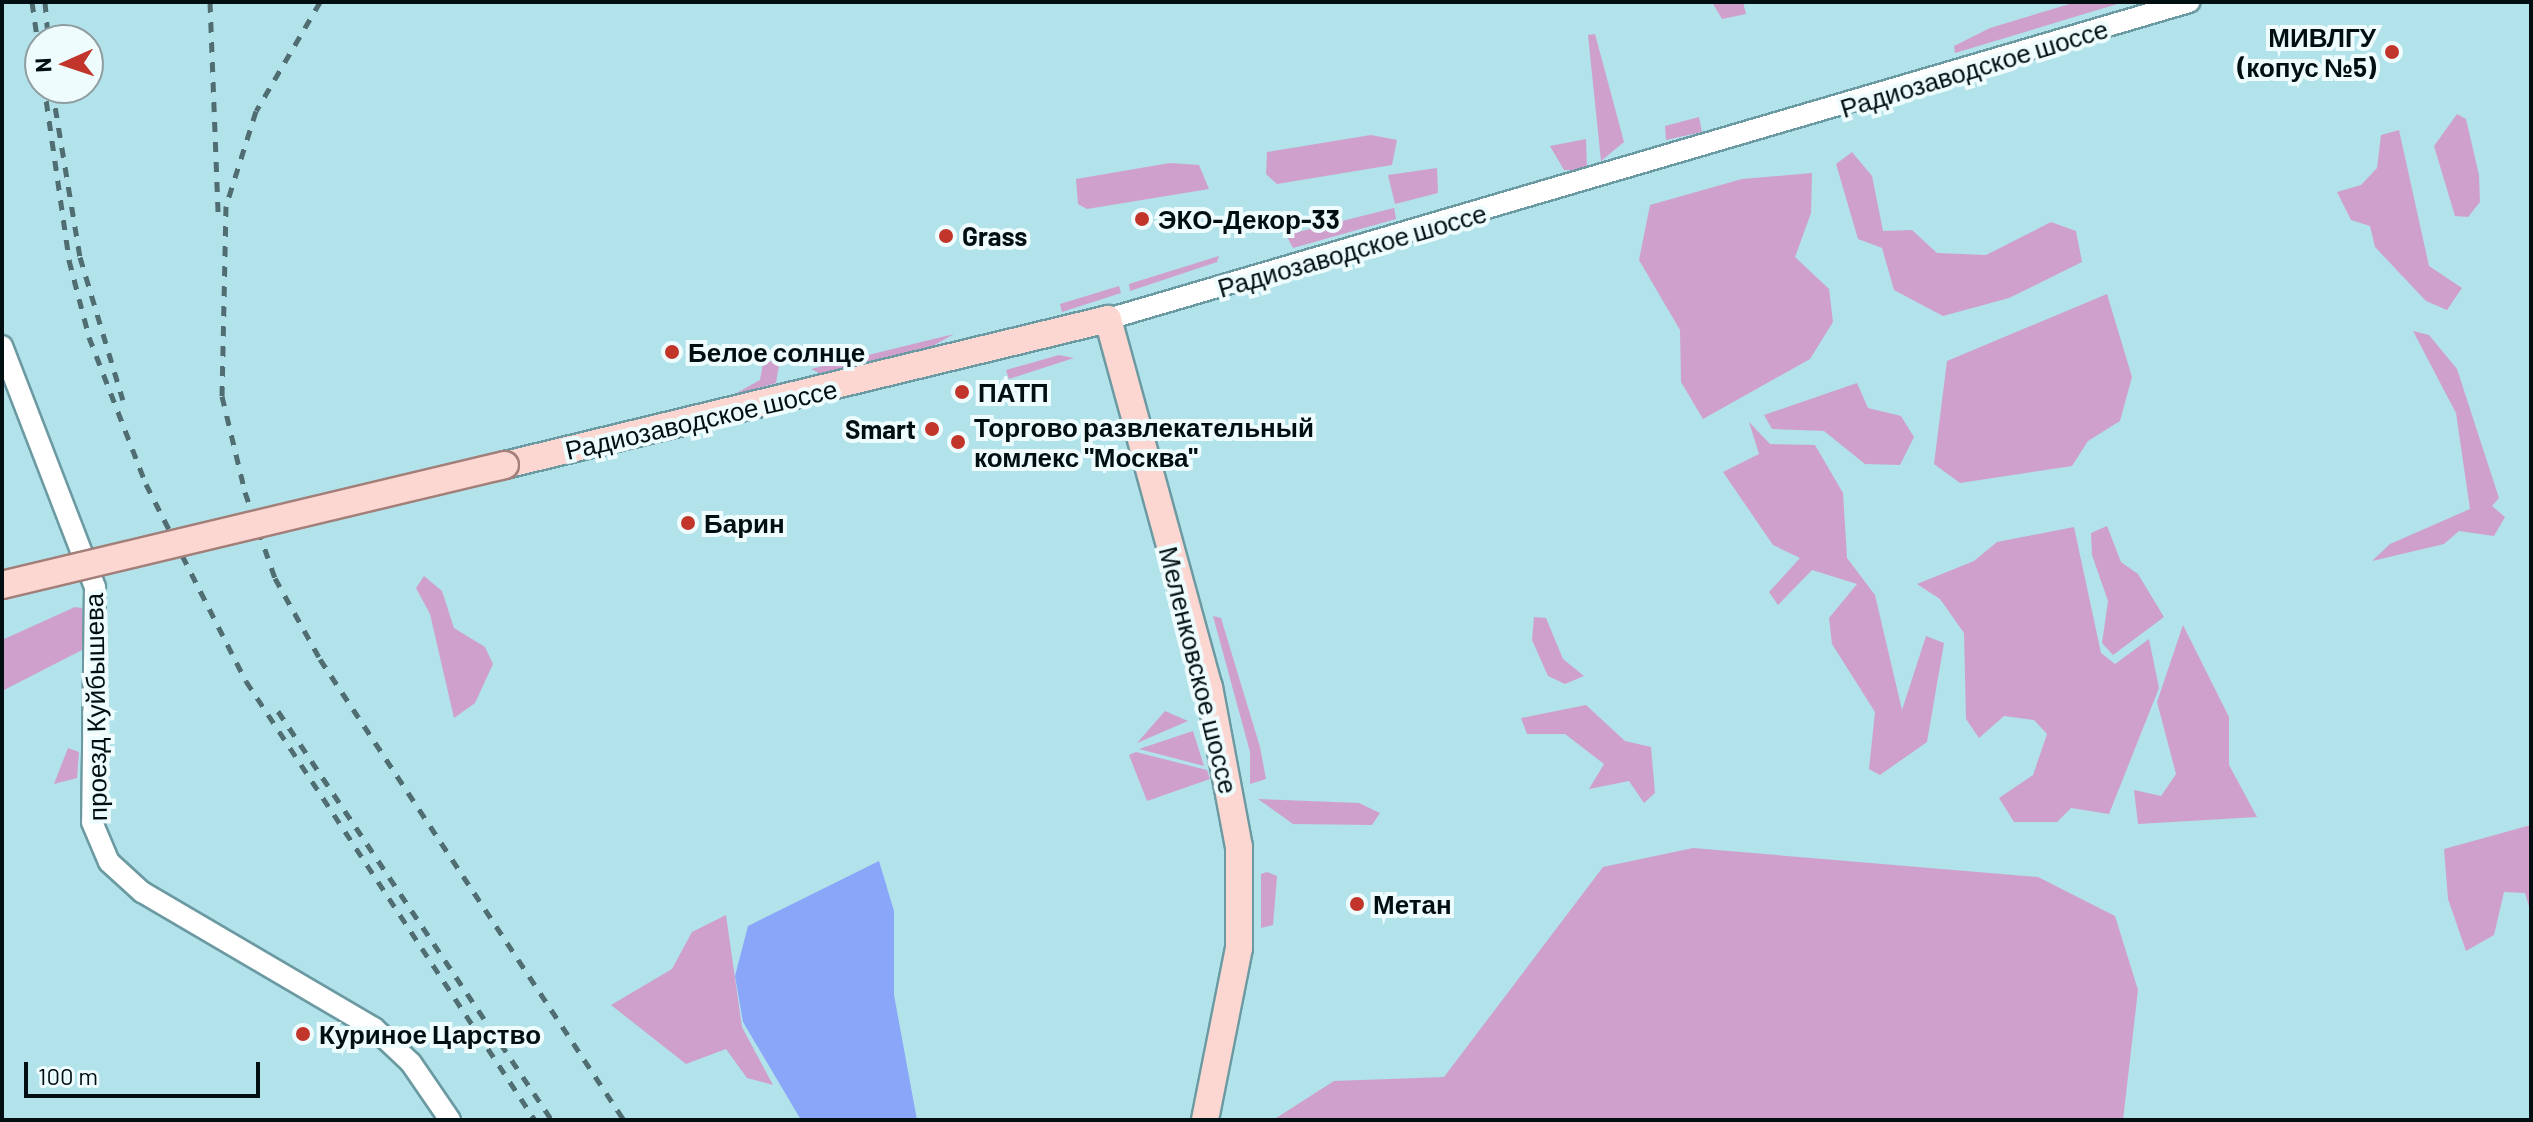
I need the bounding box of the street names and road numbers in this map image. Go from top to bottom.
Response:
street label: Радиозаводское шоссе [1836,12,2112,124]
street label: Радиозаводское шоссе [1214,197,1490,303]
street label: Радиозаводское шоссе [562,372,840,466]
street label: Меленковское шоссе [1153,543,1245,797]
street label: проезд Куйбышева [77,593,113,821]

